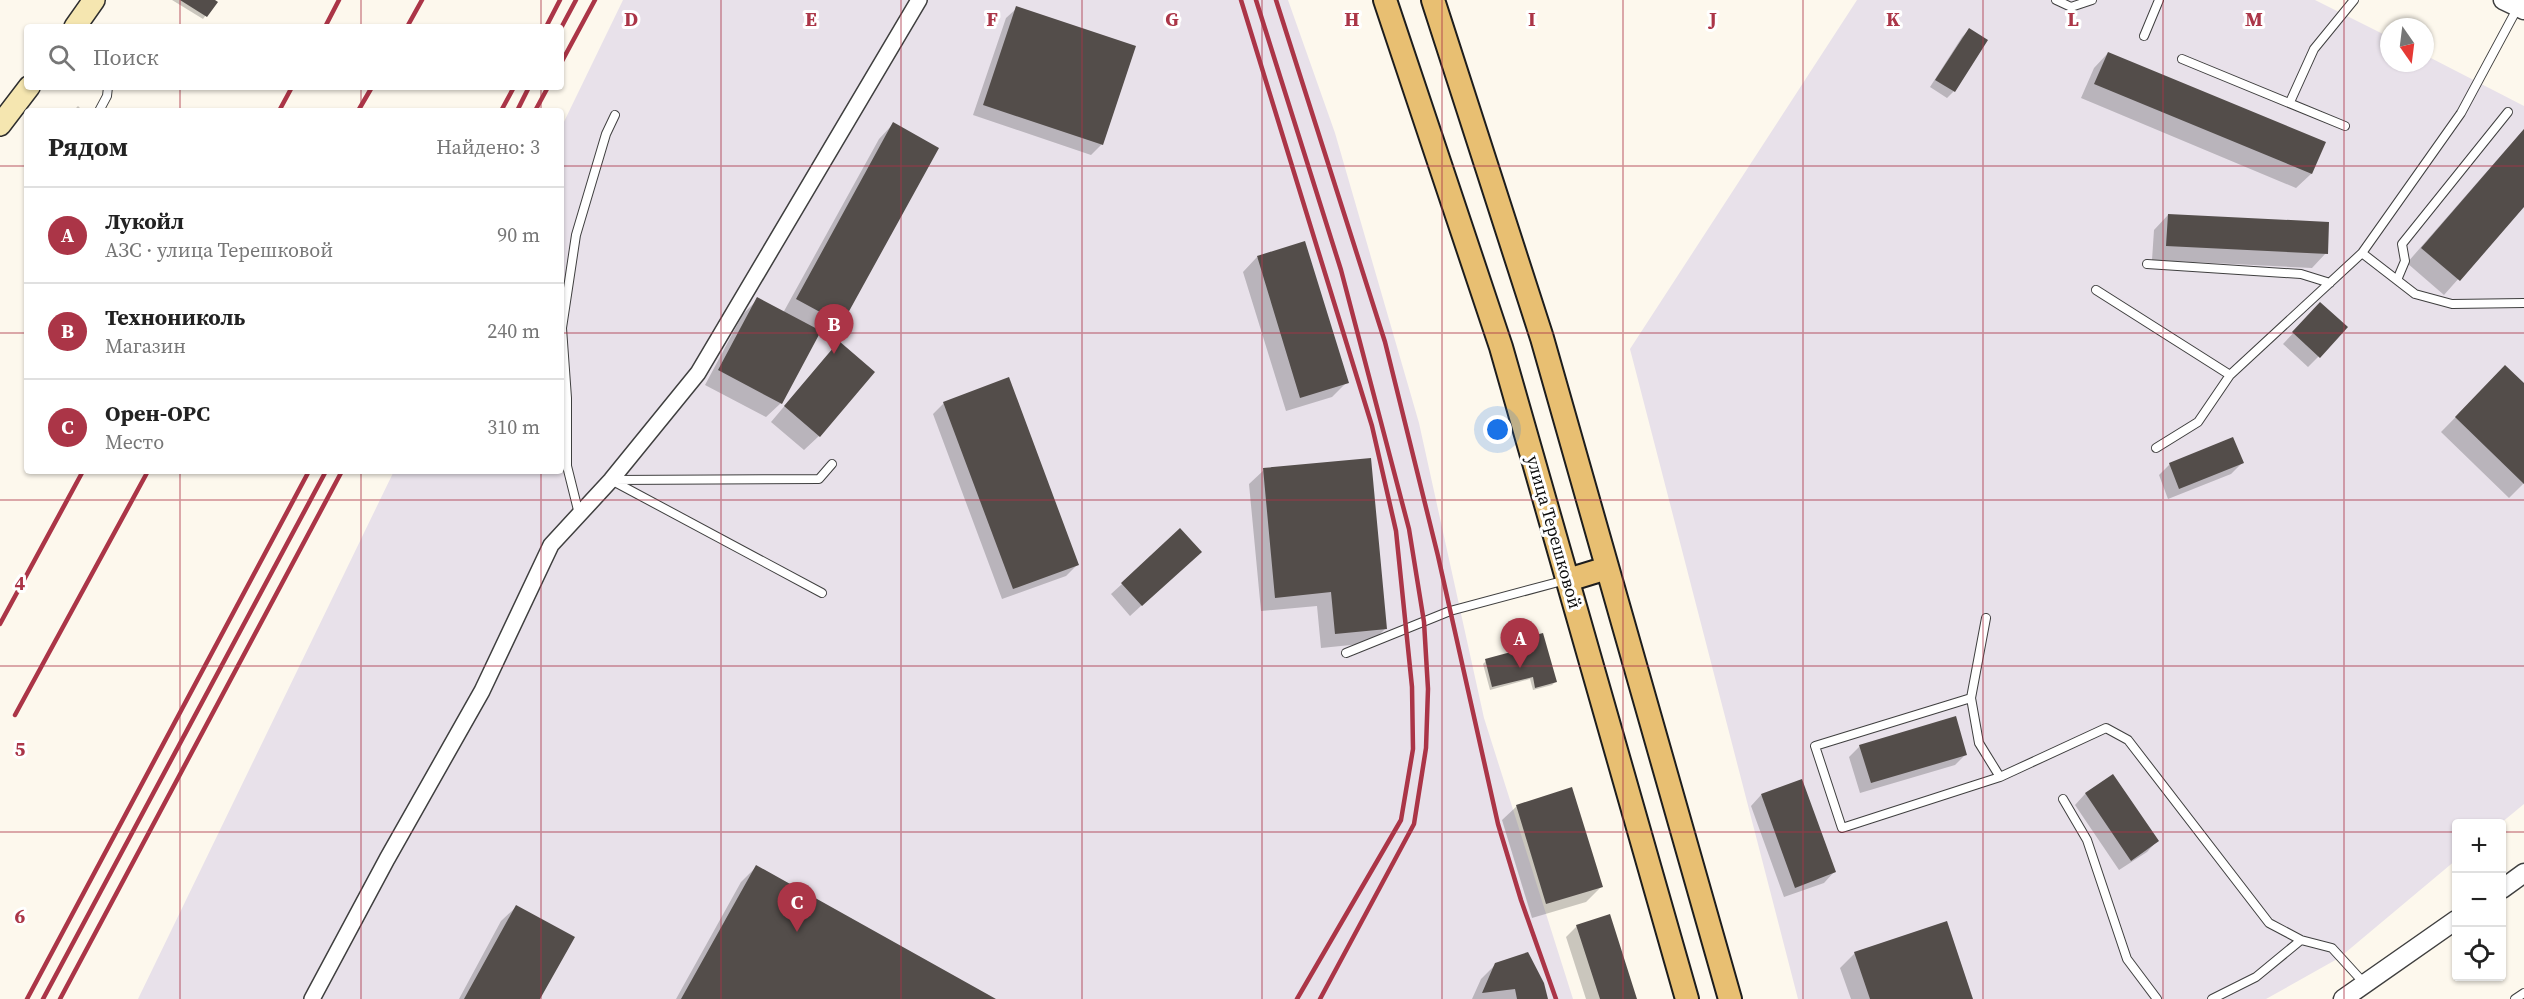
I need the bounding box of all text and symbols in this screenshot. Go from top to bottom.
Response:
text: D [624,5,638,33]
text: E [805,5,817,33]
text: F [986,5,998,33]
text: G [1165,5,1179,33]
text: H [1344,5,1360,33]
text: I [1528,5,1536,33]
text: J [1707,5,1717,33]
text: K [1886,5,1900,33]
text: L [2067,5,2079,33]
text: M [2245,5,2263,33]
north arrow [2380,18,2434,72]
search box [24,24,564,90]
icon: search [45,41,78,74]
text: Поиск [93,42,159,72]
text: Рядом [48,129,128,165]
text: Найдено: 3 [436,133,540,161]
text: Лукойл [105,206,184,236]
text: A [61,221,74,249]
text: 90 m [497,221,540,249]
text: АЗС · улица Терешковой [105,236,333,264]
text: Технониколь [105,302,245,332]
pin: B [814,304,854,354]
text: B [61,317,74,345]
text: 240 m [487,317,540,345]
text: Магазин [105,332,186,360]
text: Орен-ОРС [105,398,210,428]
text: C [61,413,74,441]
text: 310 m [487,413,540,441]
your location [1483,415,1512,444]
text: Место [105,428,164,456]
street label: улица Терешковой [1521,452,1588,611]
text: 4 [15,569,26,597]
pin: A [1500,618,1540,668]
text: 5 [15,735,26,763]
map controls [2452,819,2506,981]
button: + [2452,819,2506,873]
button: − [2452,873,2506,927]
pin: C [778,882,816,932]
text: 6 [15,902,26,930]
button: locate [2452,927,2506,981]

